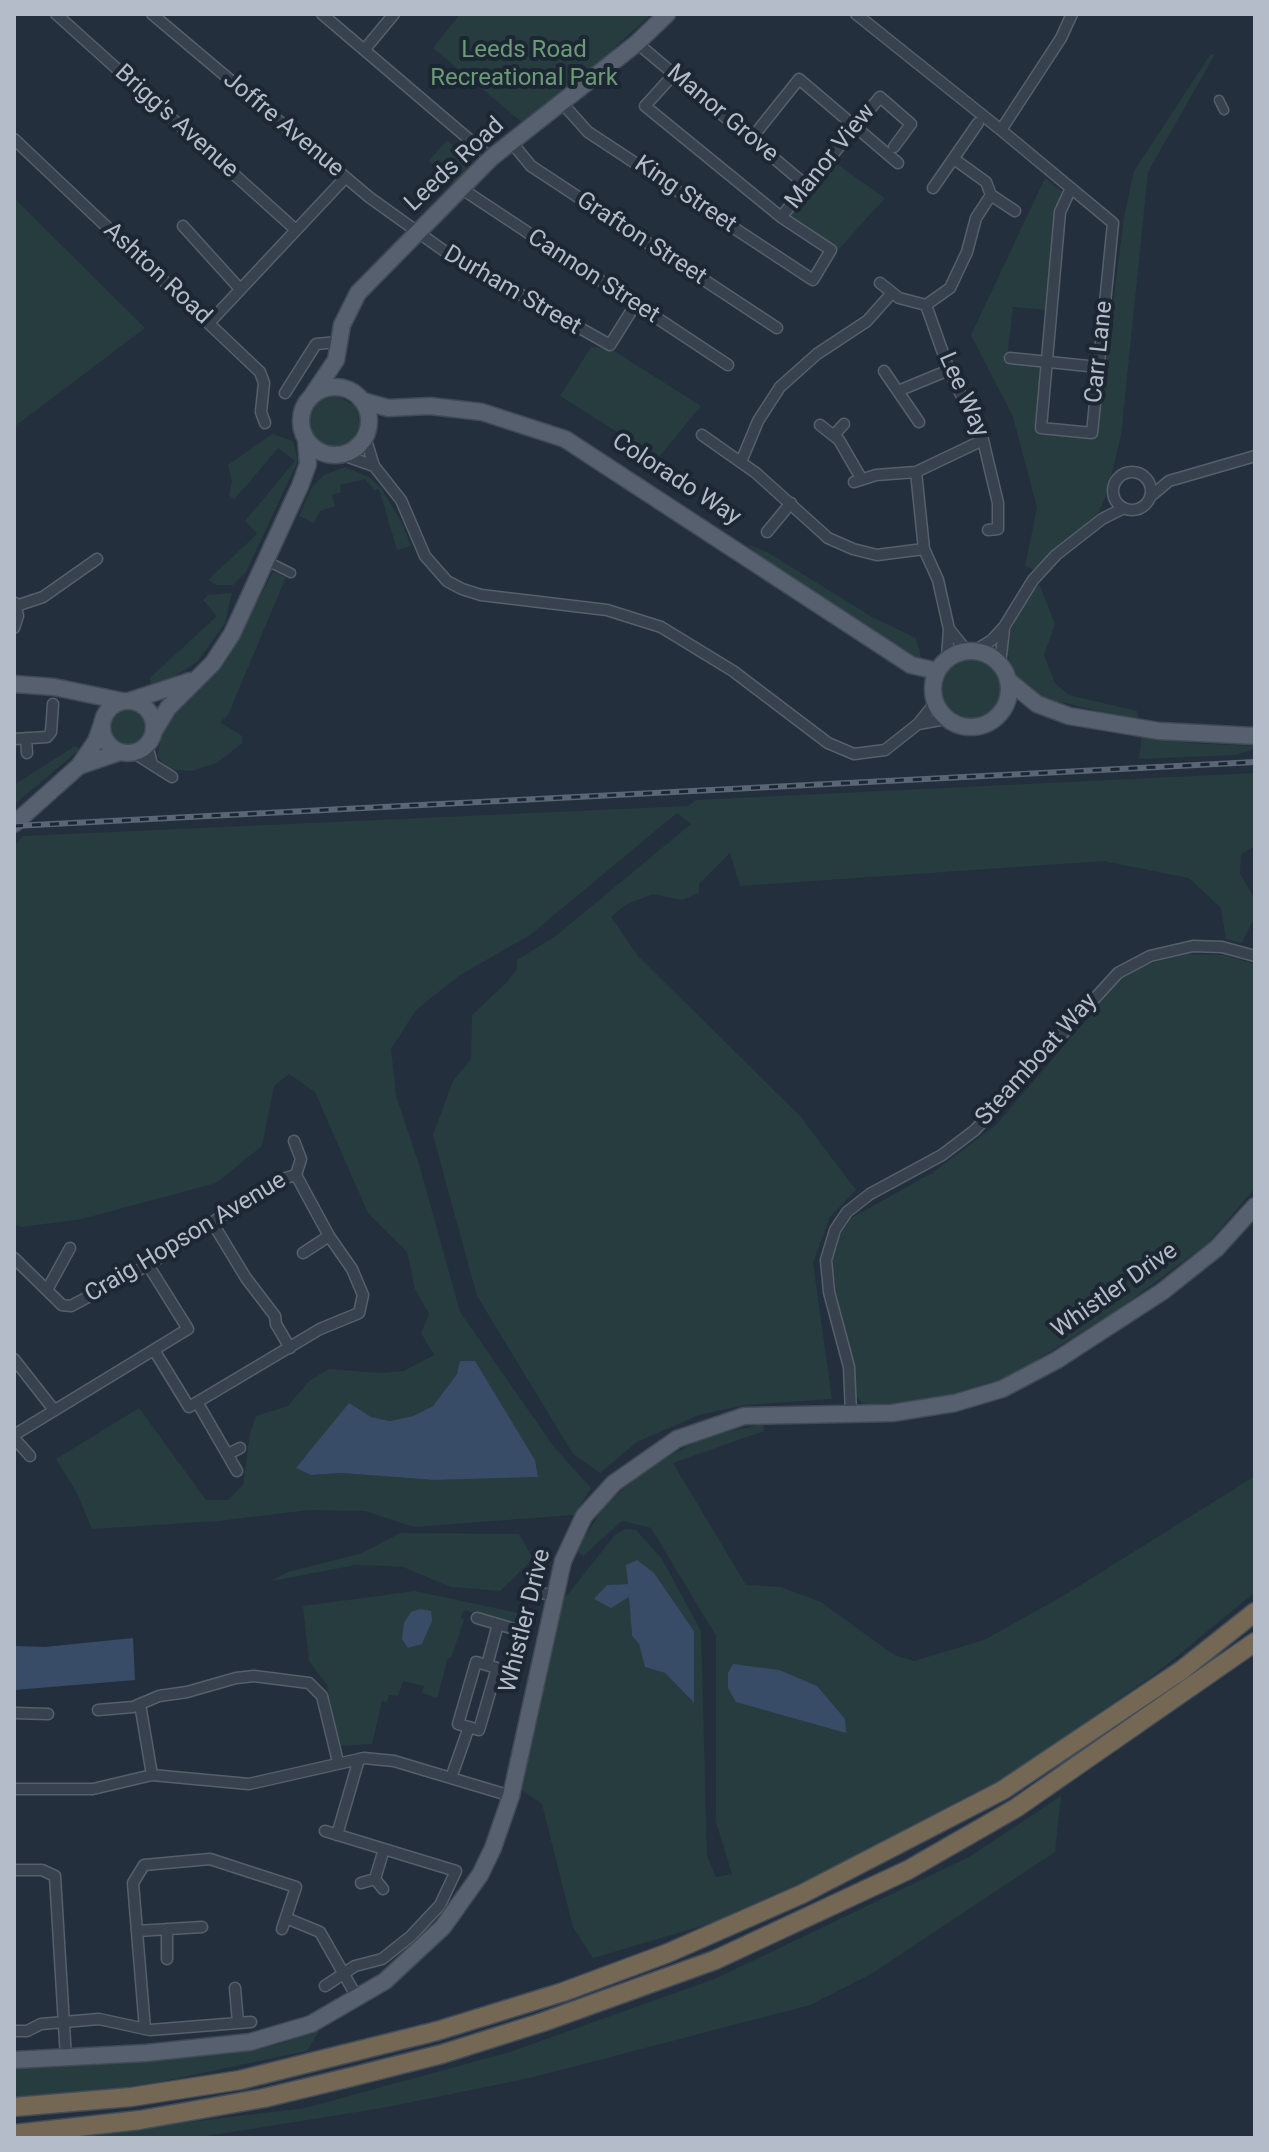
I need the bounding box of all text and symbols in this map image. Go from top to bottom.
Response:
park label: Leeds Road Recreational Park [430,37,618,93]
street label: Brigg's Avenue [108,59,244,185]
street label: Manor Grove [660,59,784,169]
street label: Joffre Avenue [217,66,349,184]
street label: Manor View [780,99,882,215]
street label: Leeds Road [399,112,511,218]
street label: King Street [628,150,742,240]
street label: Grafton Street [571,186,711,292]
street label: Ashton Road [97,217,217,331]
street label: Cannon Street [522,224,664,330]
street label: Durham Street [438,240,586,342]
street label: Carr Lane [1080,299,1120,405]
street label: Lee Way [932,348,994,442]
street label: Colorado Way [606,428,746,532]
street label: Steamboat Way [970,988,1104,1132]
street label: Craig Hopson Avenue [80,1167,292,1309]
street label: Whistler Drive [1046,1237,1184,1345]
street label: Whistler Drive [494,1546,558,1696]

